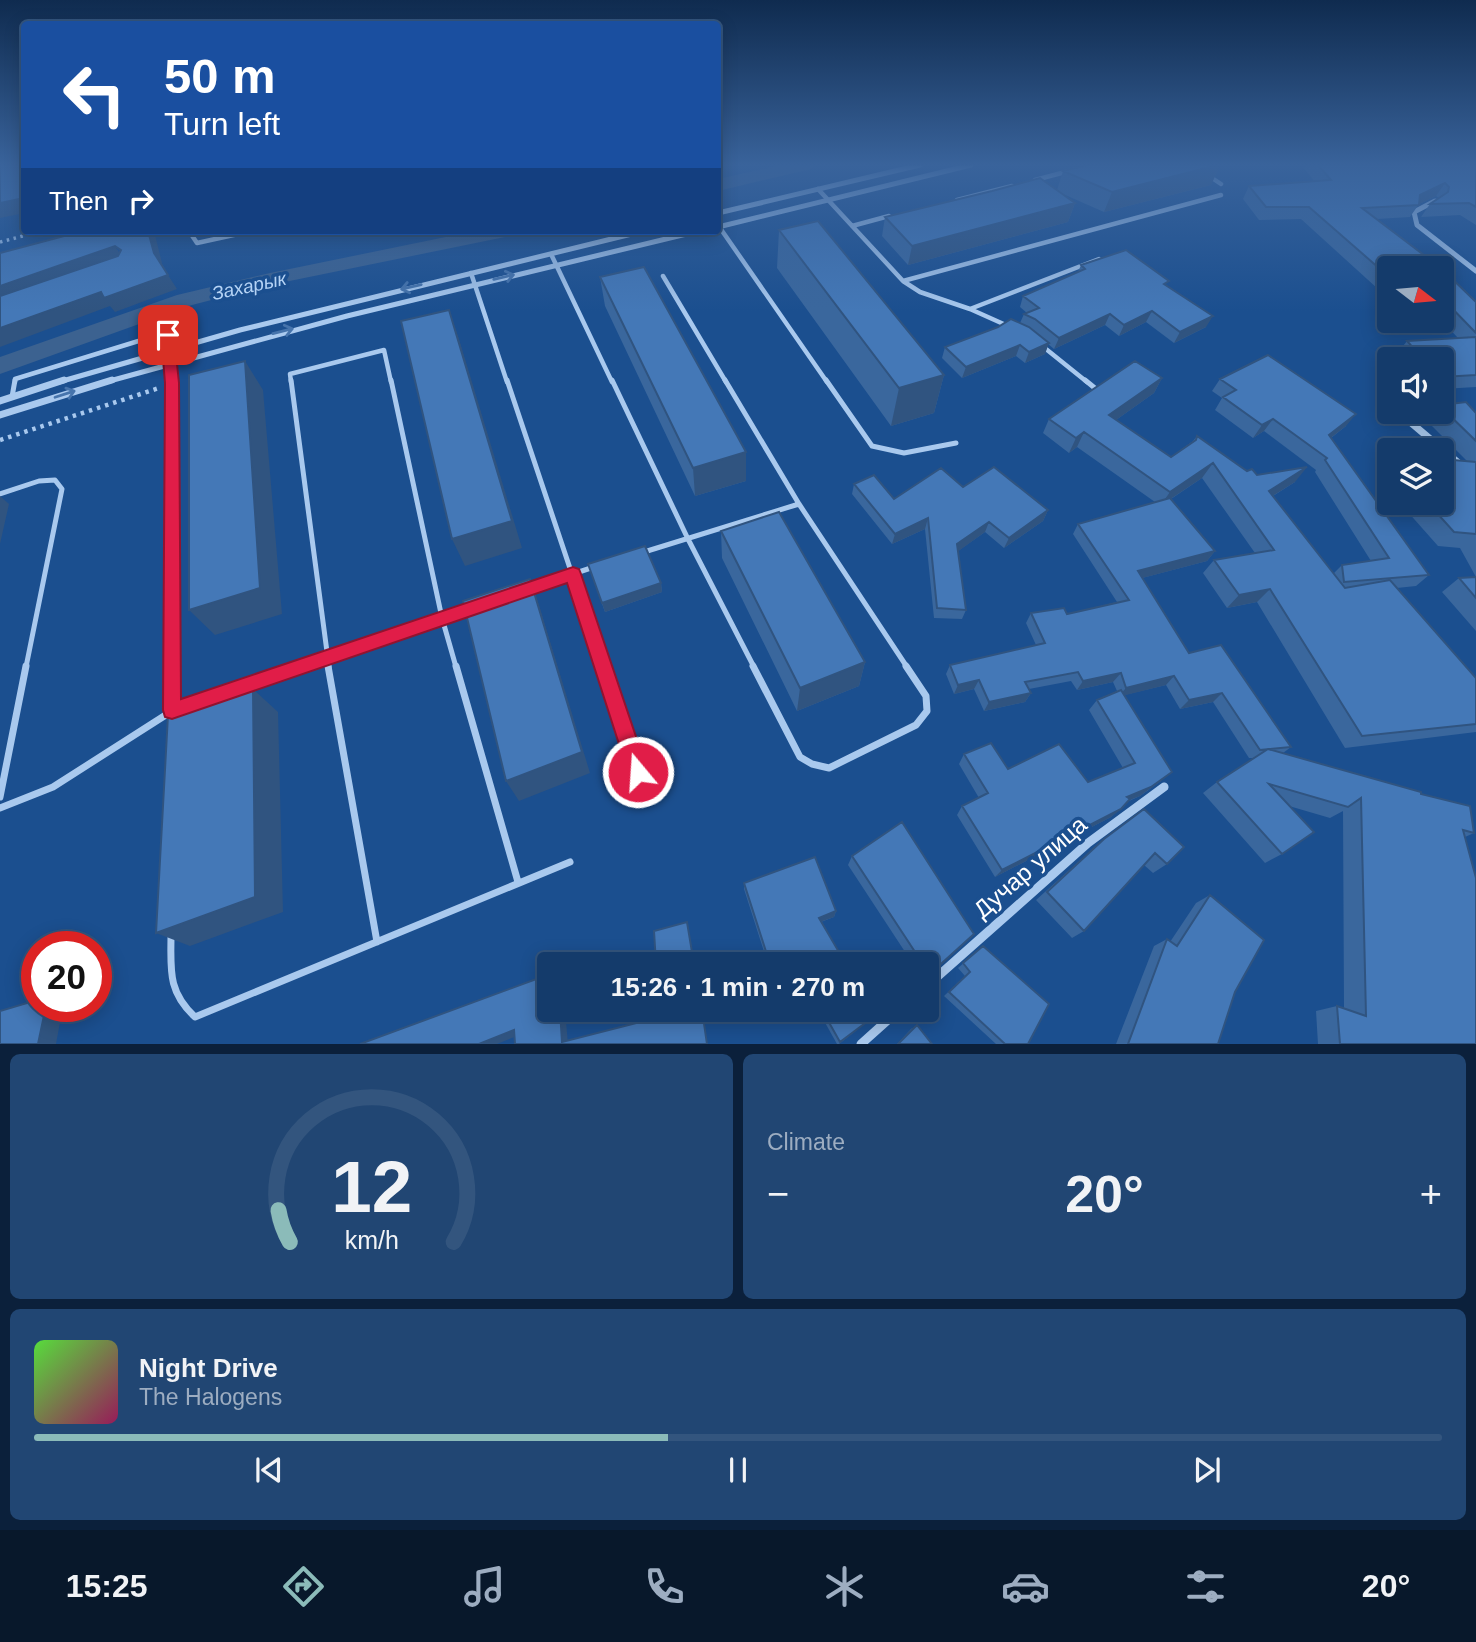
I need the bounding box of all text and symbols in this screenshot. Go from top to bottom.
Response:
icon: left [49,49,140,140]
text: 50 m [164,49,276,103]
text: Turn left [164,106,280,142]
icon: right [122,182,160,220]
text: Then [49,186,108,216]
north arrow [1377,256,1454,332]
map controls [1377,256,1454,515]
water label: Захарык [210,268,289,304]
one-way arrow [493,270,515,283]
one-way arrow [400,281,423,294]
pin [138,305,198,365]
icon: arrive [149,316,187,354]
one-way arrow [272,324,294,337]
button: sound [1377,347,1454,424]
one-way arrow [53,386,75,399]
button: layers [1377,438,1454,515]
position arrow [601,735,675,809]
street label: Дучар улица [968,810,1092,923]
speed limit sign: 20 [21,931,112,1022]
text: 15:26 · 1 min · 270 m [611,972,865,1002]
text: Climate [767,1129,845,1155]
text: 12 [331,1147,412,1228]
text: 20° [1065,1165,1144,1223]
text: − [767,1173,789,1215]
text: + [1420,1173,1442,1215]
text: km/h [344,1226,399,1254]
text: Night Drive [139,1353,278,1383]
text: The Halogens [139,1384,282,1410]
icon: previous [250,1451,288,1489]
icon: pause [719,1451,757,1489]
icon: next [1188,1451,1226,1489]
icon: directions [279,1562,328,1611]
icon: music [460,1562,509,1611]
icon: phone [640,1562,689,1611]
icon: climate [820,1562,869,1611]
icon: car [1001,1562,1050,1611]
icon: filters [1181,1562,1230,1611]
text: 15:25 [66,1568,148,1604]
text: 20° [1362,1568,1410,1604]

